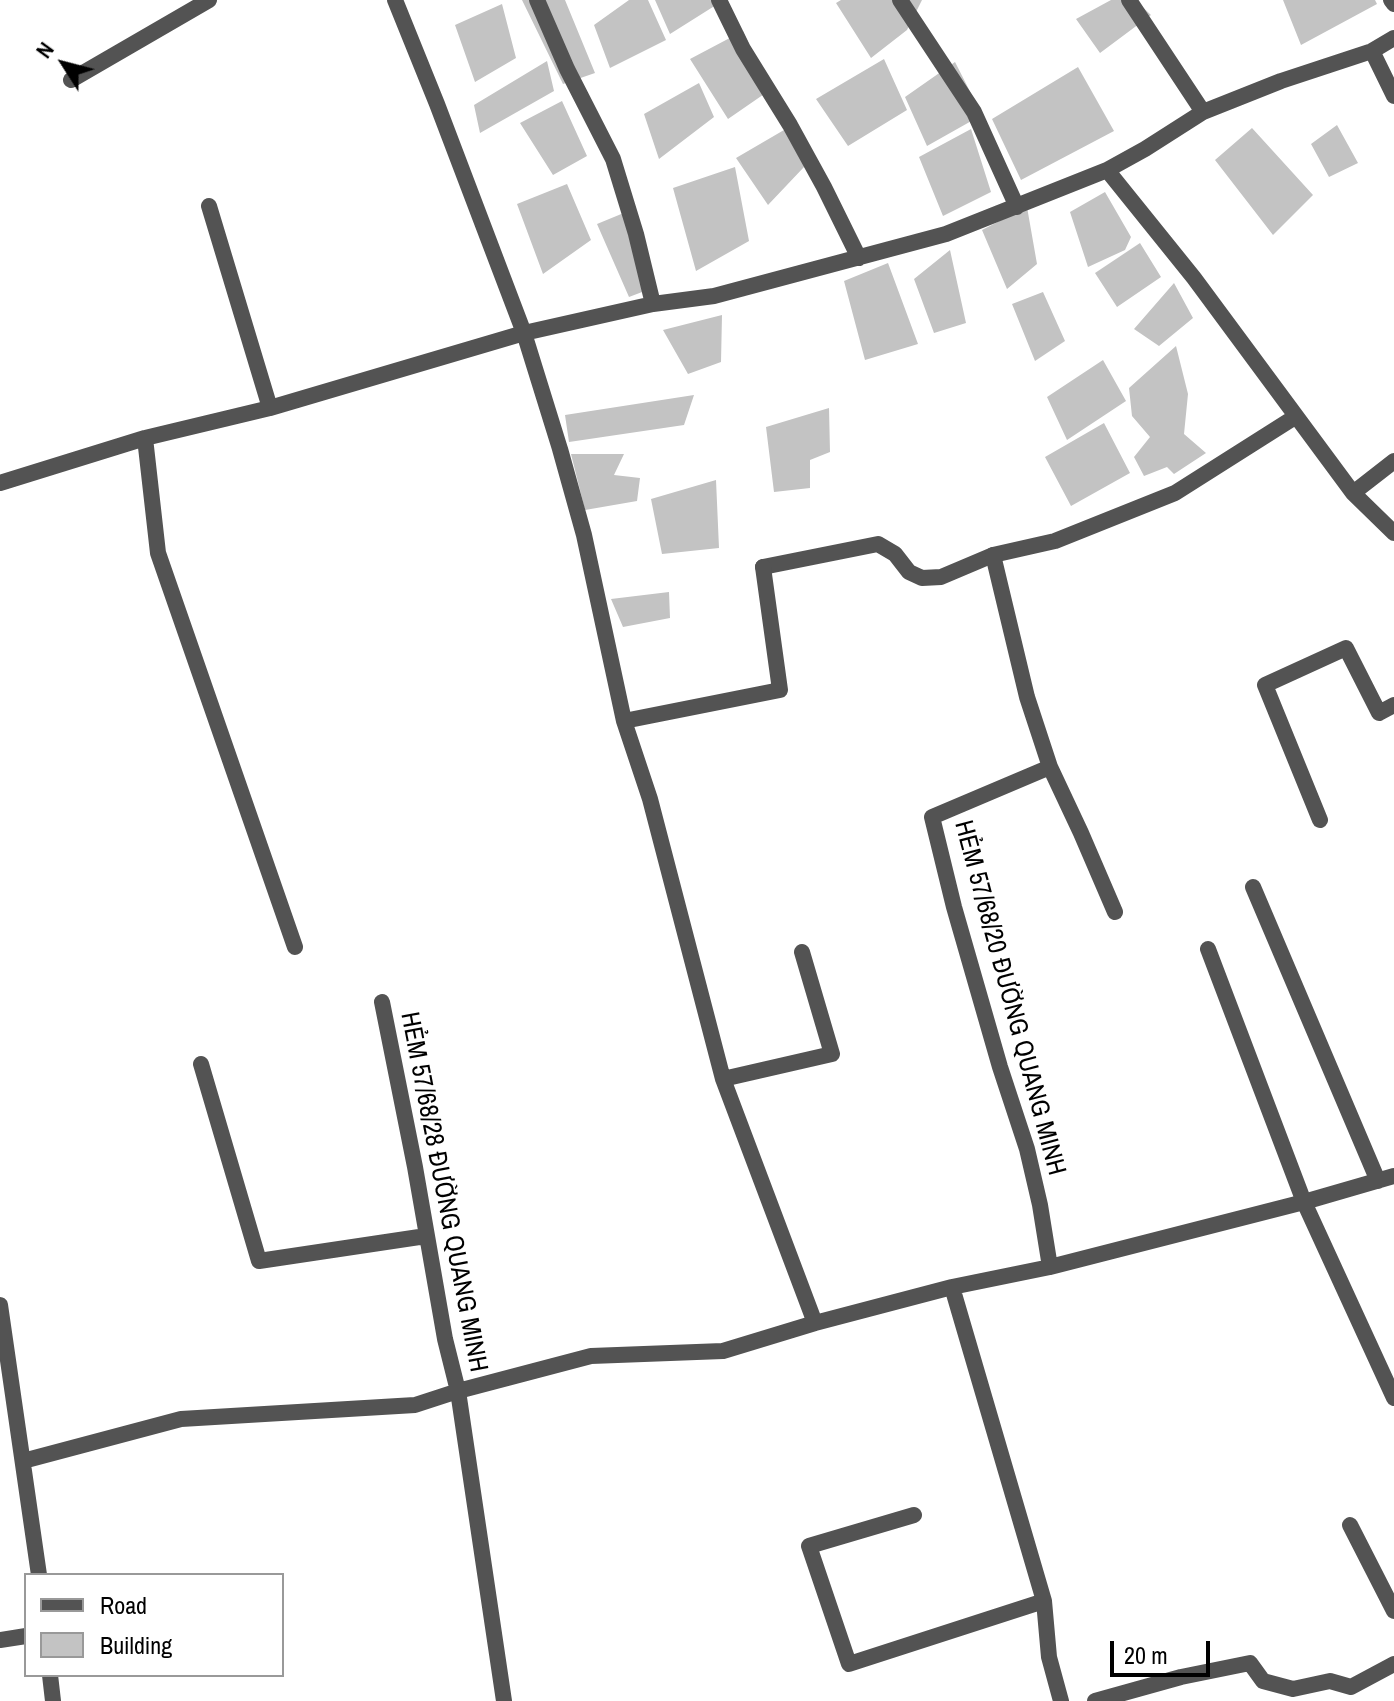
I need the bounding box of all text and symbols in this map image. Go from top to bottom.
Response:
north arrow [24,24,104,104]
text: N [29,36,61,64]
street label: HẺM 57/68/20 ĐƯỜNG QUANG MINH [947,817,1071,1179]
street label: HẺM 57/68/28 ĐƯỜNG QUANG MINH [393,1009,493,1375]
legend [24,1573,284,1677]
text: Road [100,1589,147,1621]
scale bar [1114,1625,1214,1675]
text: Building [100,1629,172,1661]
text: 20 m [1124,1639,1168,1671]

